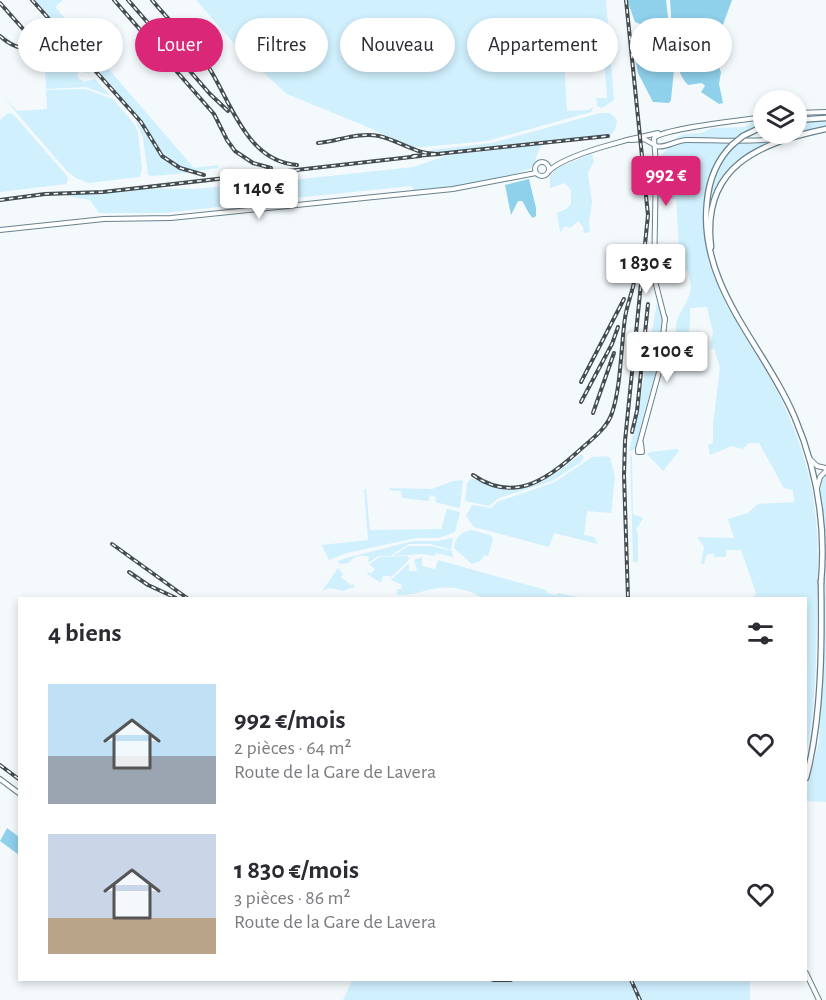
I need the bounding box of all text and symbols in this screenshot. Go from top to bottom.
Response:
chip: Acheter [18,18,123,72]
chip: Louer [135,18,223,72]
chip: Filtres [235,18,328,72]
chip: Nouveau [340,18,455,72]
chip: Appartement [467,18,618,72]
chip: Maison [630,18,732,72]
map controls [753,90,807,144]
button: layers [753,90,807,144]
pin: 992 € [624,156,708,207]
text: 992 € [645,165,687,185]
pin: 1 140 € [204,169,314,220]
text: 1 140 € [234,178,284,198]
pin: 1 830 € [591,244,701,295]
text: 1 830 € [620,253,672,273]
pin: 2 100 € [612,332,722,383]
text: 2 100 € [641,341,693,361]
icon: filters [744,617,777,650]
text: 4 biens [48,620,121,646]
text: 992 €/mois [234,707,345,733]
icon: home [96,708,168,780]
icon: heart [744,728,777,761]
text: 2 pièces · 64 m² [234,738,351,758]
text: Route de la Gare de Lavera [234,762,436,782]
text: 1 830 €/mois [234,857,359,883]
icon: home [96,858,168,930]
icon: heart [744,878,777,911]
text: 3 pièces · 86 m² [234,888,350,908]
text: Route de la Gare de Lavera [234,912,436,932]

